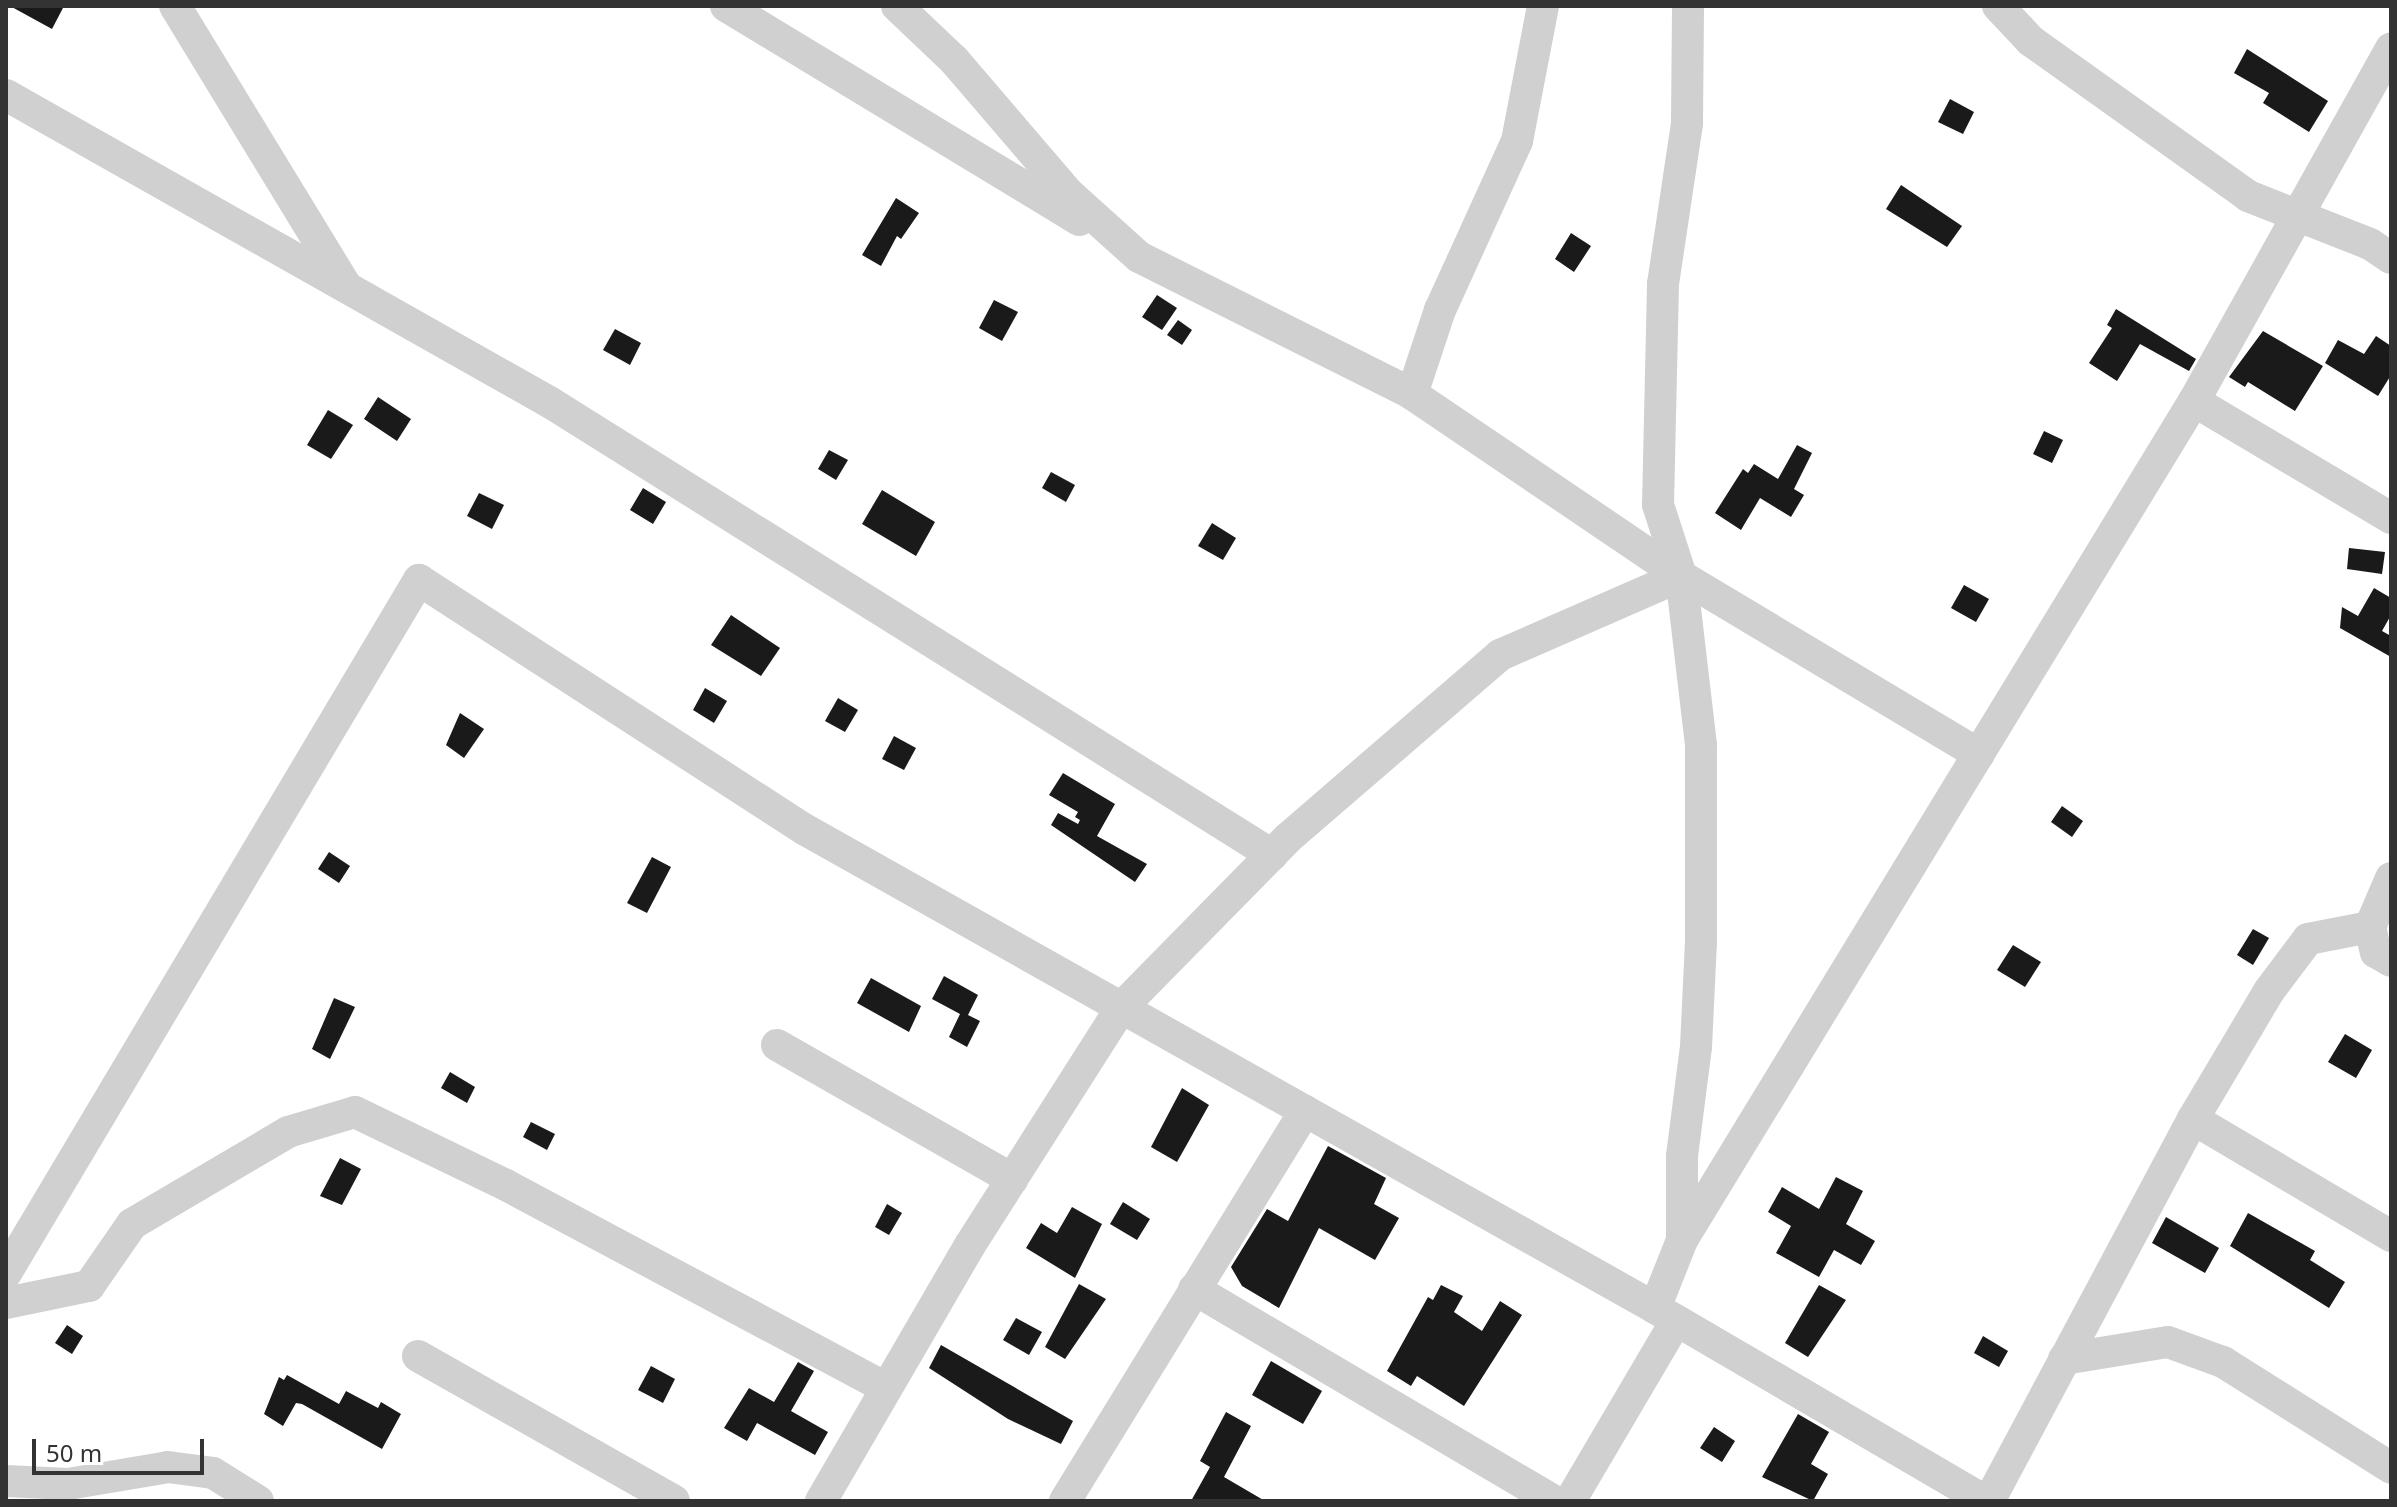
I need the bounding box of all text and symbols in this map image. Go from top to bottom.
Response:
scale bar [36,1423,208,1473]
text: 50 m [46,1436,102,1469]

